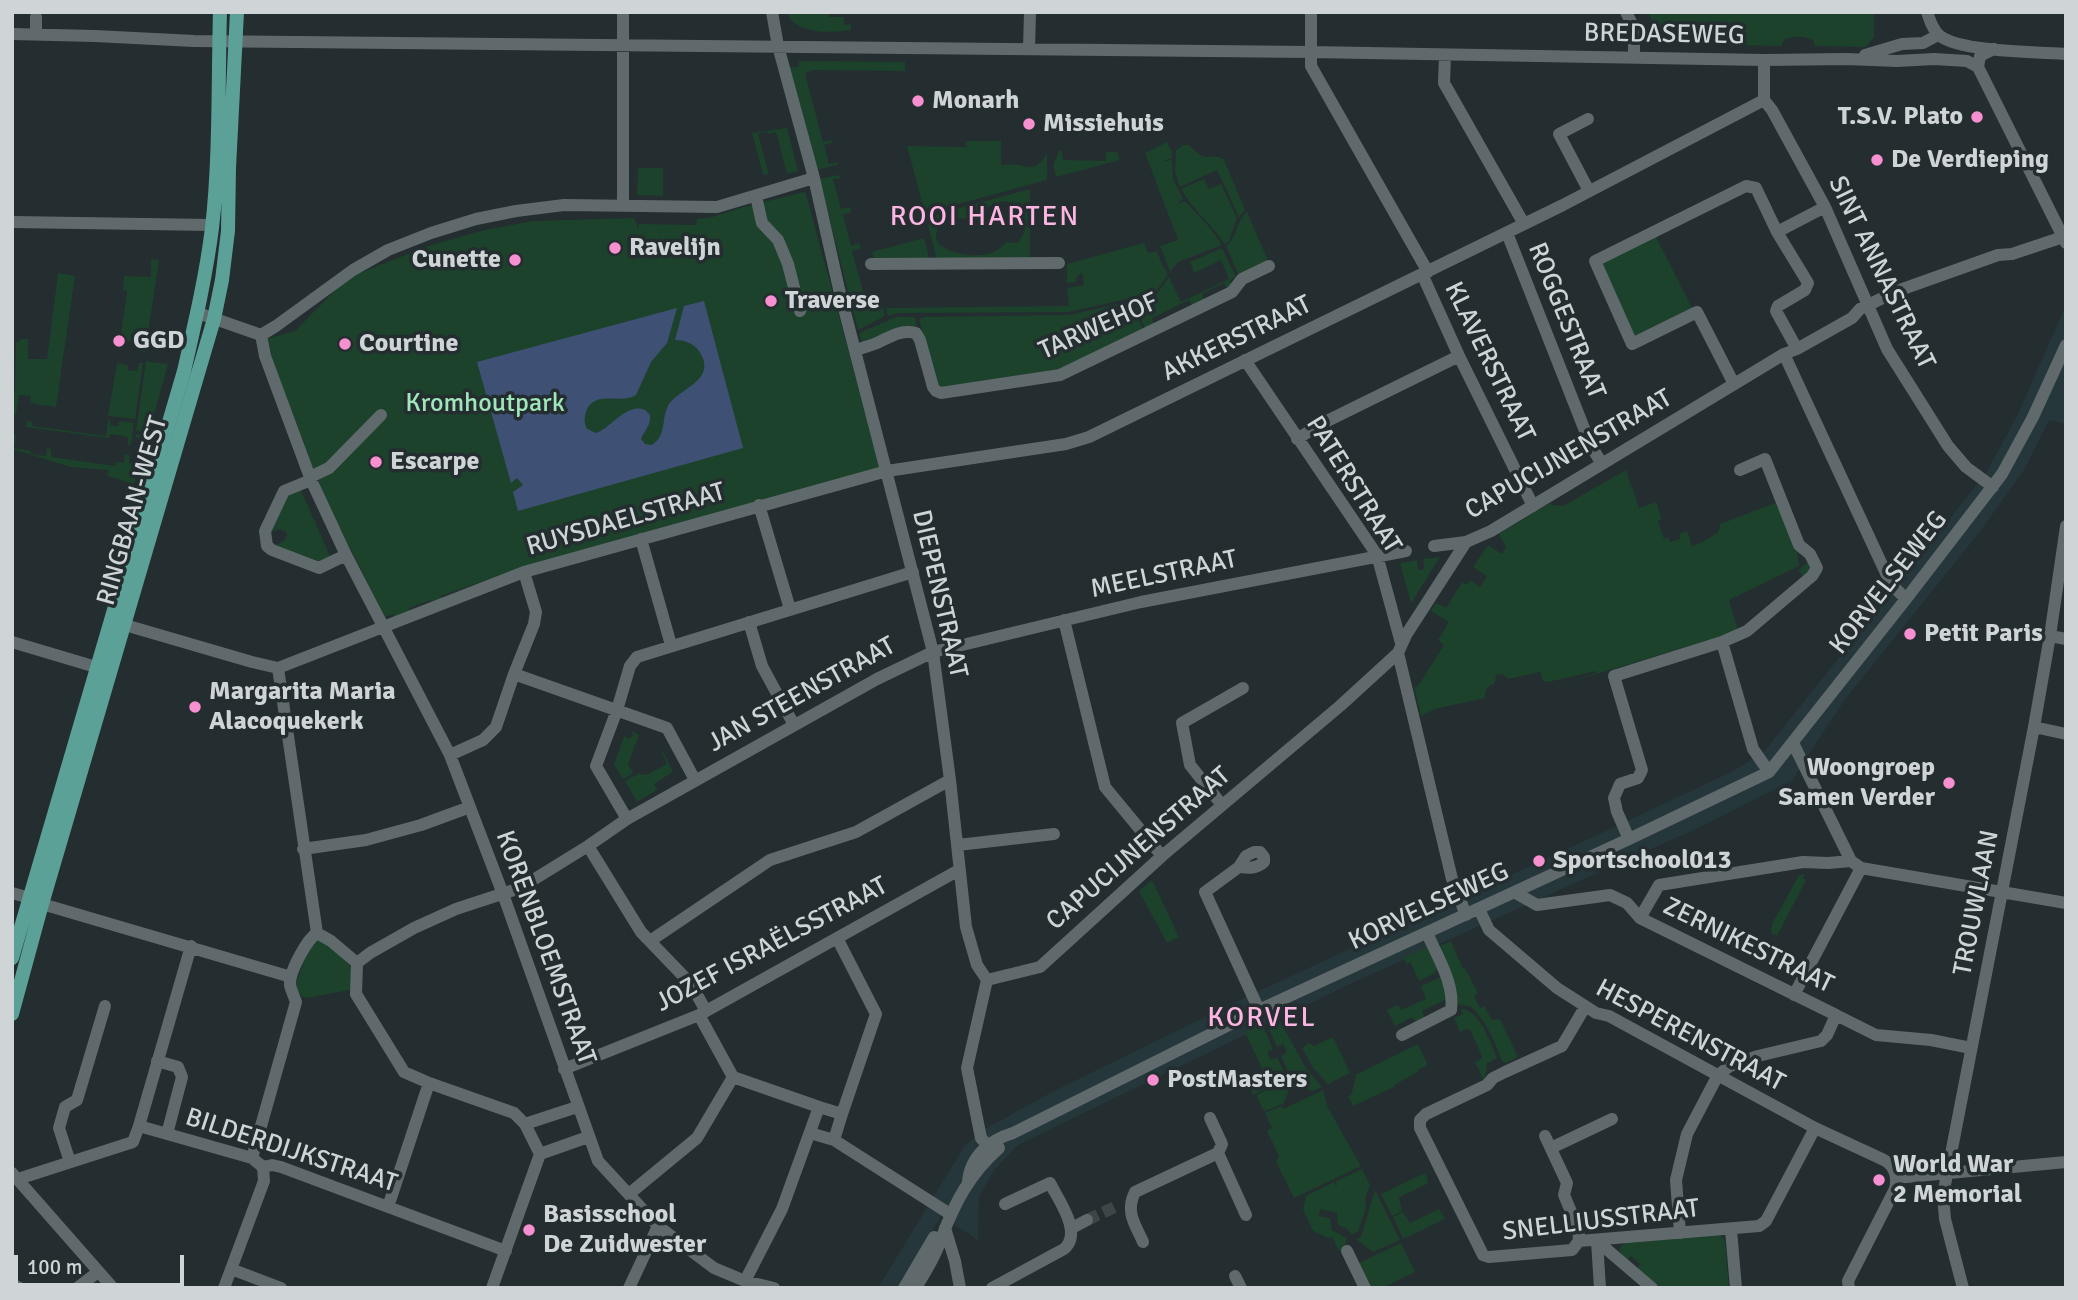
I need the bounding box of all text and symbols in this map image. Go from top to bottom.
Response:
street label: BREDASEWEG [1583,18,1745,52]
place label: Monarh [932,85,1019,117]
marker: Monarh [910,93,926,109]
place label: T.S.V. Plato [1838,101,1963,133]
place label: Missiehuis [1043,108,1164,140]
marker: T.S.V. Plato [1969,109,1985,125]
marker: Missiehuis [1021,116,1037,132]
place label: De Verdieping [1891,144,2049,176]
marker: De Verdieping [1869,152,1885,168]
street label: SINT ANNASTRAAT [1821,172,1941,374]
district label: ROOI HARTEN [891,201,1079,235]
place label: Ravelijn [629,232,721,264]
street label: ROGGESTRAAT [1521,238,1611,404]
marker: Ravelijn [607,240,623,256]
place label: Cunette [412,244,501,276]
marker: Cunette [507,252,523,268]
street label: KLAVERSTRAAT [1437,277,1541,447]
place label: Traverse [785,285,880,317]
street label: TARWEHOF [1034,287,1164,367]
street label: AKKERSTRAAT [1157,289,1317,389]
marker: Traverse [763,293,779,309]
place label: GGD [133,325,184,357]
place label: Courtine [359,328,458,360]
marker: GGD [111,333,127,349]
marker: Courtine [337,336,353,352]
street label: CAPUCIJNENSTRAAT [1460,383,1678,527]
park label: Kromhoutpark [405,388,565,420]
street label: PATERSTRAAT [1298,411,1408,559]
street label: RINGBAAN-WEST [91,413,175,609]
place label: Escarpe [390,446,479,478]
marker: Escarpe [368,454,384,470]
street label: RUYSDAELSTRAAT [523,477,729,563]
street label: KORVELSEWEG [1823,505,1955,661]
street label: DIEPENSTRAAT [905,507,973,681]
street label: MEELSTRAAT [1088,544,1240,606]
place label: Petit Paris [1924,618,2043,650]
marker: Petit Paris [1902,626,1918,642]
street label: JAN STEENSTRAAT [703,631,901,759]
place label: Margarita Maria Alacoquekerk [209,676,395,738]
marker: Margarita Maria Alacoquekerk [187,699,203,715]
place label: Woongroep Samen Verder [1779,752,1935,814]
street label: CAPUCIJNENSTRAAT [1041,761,1237,937]
marker: Woongroep Samen Verder [1941,775,1957,791]
street label: KORENBLOEMSTRAAT [488,827,602,1069]
street label: TROUWLAAN [1948,828,2006,978]
place label: Sportschool013 [1553,845,1731,877]
marker: Sportschool013 [1531,853,1547,869]
street label: KORVELSEWEG [1344,856,1514,958]
street label: JOZEF ISRAËLSSTRAAT [651,871,893,1019]
street label: ZERNIKESTRAAT [1658,891,1838,1001]
street label: HESPERENSTRAAT [1590,973,1790,1099]
district label: KORVEL [1208,1002,1316,1036]
place label: PostMasters [1167,1064,1307,1096]
marker: PostMasters [1145,1072,1161,1088]
street label: BILDERDIJKSTRAAT [181,1102,401,1200]
place label: World War 2 Memorial [1893,1149,2022,1210]
marker: World War 2 Memorial [1871,1172,1887,1188]
street label: SNELLIUSSTRAAT [1501,1193,1701,1249]
place label: Basisschool De Zuidwester [543,1199,706,1260]
marker: Basisschool De Zuidwester [521,1222,537,1238]
scale bar [18,1240,187,1284]
text: 100 m [27,1254,82,1280]

